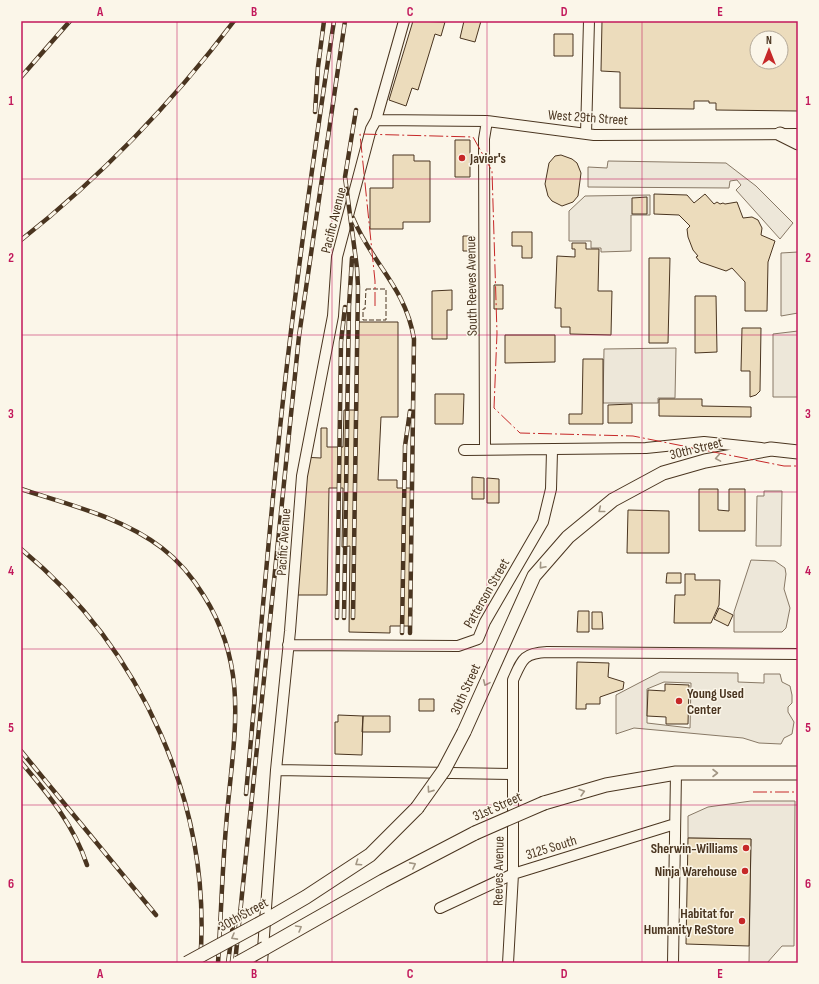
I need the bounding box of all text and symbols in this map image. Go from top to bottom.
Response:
text: A [96,4,104,20]
text: B [251,4,257,20]
text: C [407,4,414,20]
text: D [561,4,568,20]
text: E [717,4,723,20]
north arrow [749,30,789,70]
text: N [766,34,772,47]
text: 1 [8,93,14,109]
text: 1 [805,93,811,109]
street label: West 29th Street [547,106,629,129]
place label: Javier's [469,150,506,167]
marker: Javier's [457,153,467,163]
street label: Pacific Avenue [317,185,350,255]
street label: South Reeves Avenue [462,236,481,336]
text: 2 [8,250,14,266]
text: 2 [805,250,811,266]
text: 3 [8,406,14,422]
text: 3 [805,406,811,422]
street label: 30th Street [668,434,724,463]
one-way arrow [715,454,721,462]
one-way arrow [598,506,605,513]
street label: Pacific Avenue [273,508,294,576]
street label: Patterson Street [460,555,513,631]
one-way arrow [540,562,547,569]
text: 4 [8,563,14,579]
text: 4 [805,563,811,579]
street label: 30th Street [447,661,484,717]
one-way arrow [482,679,490,686]
place label: Young Used Center [687,685,744,718]
marker: Young Used Center [674,696,684,706]
text: 5 [8,720,14,736]
text: 5 [805,720,811,736]
one-way arrow [712,769,718,777]
one-way arrow [427,786,435,793]
street label: 31st Street [470,788,524,825]
one-way arrow [578,788,585,797]
street label: 3125 South [524,832,579,863]
street label: Reeves Avenue [489,836,508,906]
place label: Sherwin-Williams [651,840,738,857]
marker: Sherwin-Williams [741,843,751,853]
one-way arrow [355,859,362,866]
one-way arrow [408,863,416,870]
place label: Ninja Warehouse [655,863,737,880]
marker: Ninja Warehouse [740,866,750,876]
text: 6 [8,876,14,892]
text: 6 [805,876,811,892]
street label: 30th Street [215,894,271,935]
place label: Habitat for Humanity ReStore [644,905,735,938]
marker: Habitat for Humanity ReStore [737,916,747,926]
one-way arrow [295,926,302,933]
one-way arrow [230,933,238,940]
text: A [96,966,104,982]
text: B [251,966,257,982]
text: C [407,966,414,982]
text: D [561,966,568,982]
text: E [717,966,723,982]

